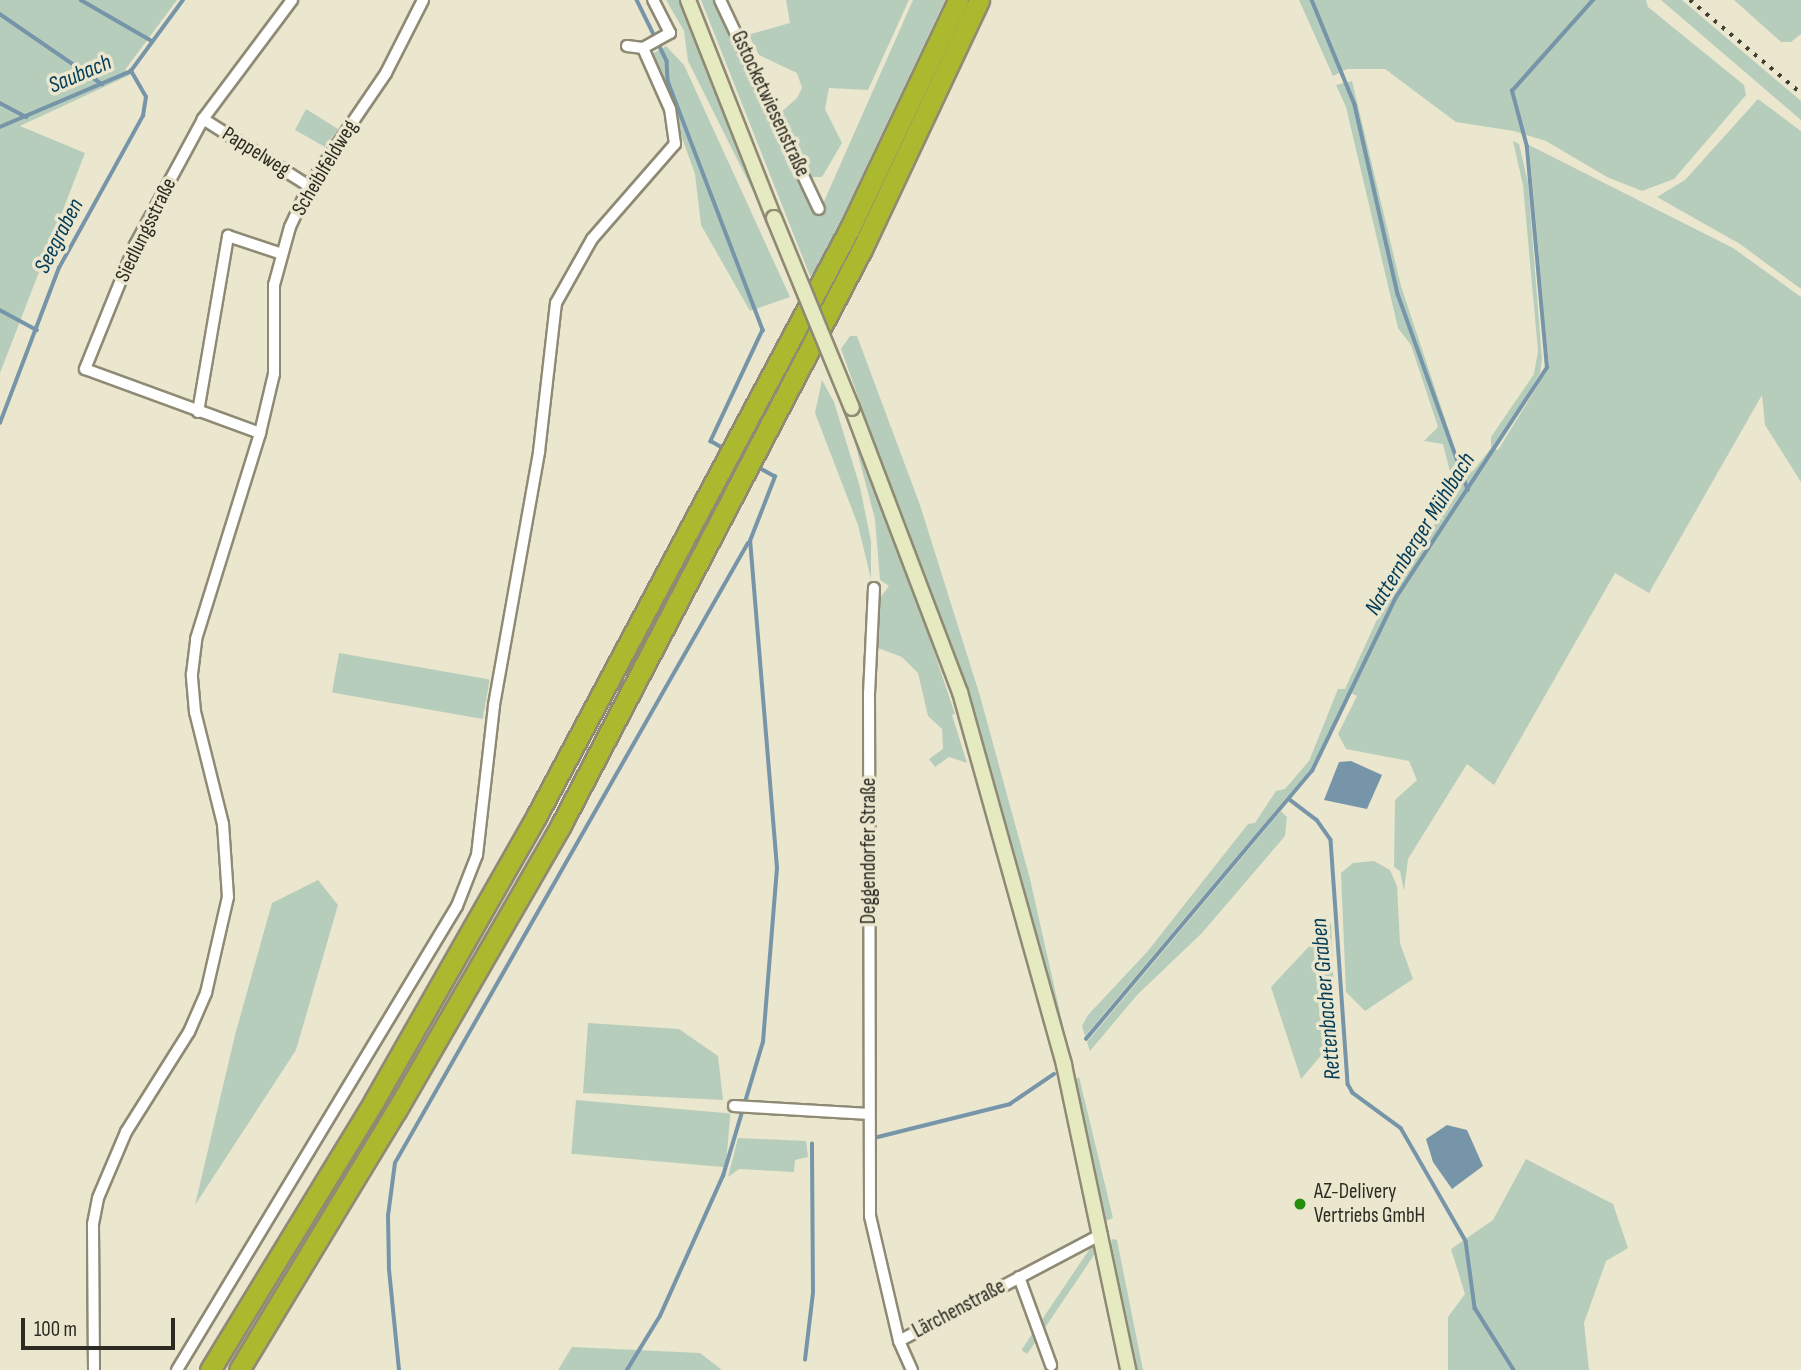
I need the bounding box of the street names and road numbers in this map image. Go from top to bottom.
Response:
street label: Gstocketwiesenstraße [725,27,815,181]
street label: Scheiblfeldweg [287,116,363,220]
street label: Pappelweg [218,121,294,183]
street label: Siedlungsstraße [110,174,182,286]
street label: Deggendorfer Straße [856,778,882,924]
street label: Lärchenstraße [908,1274,1010,1344]

